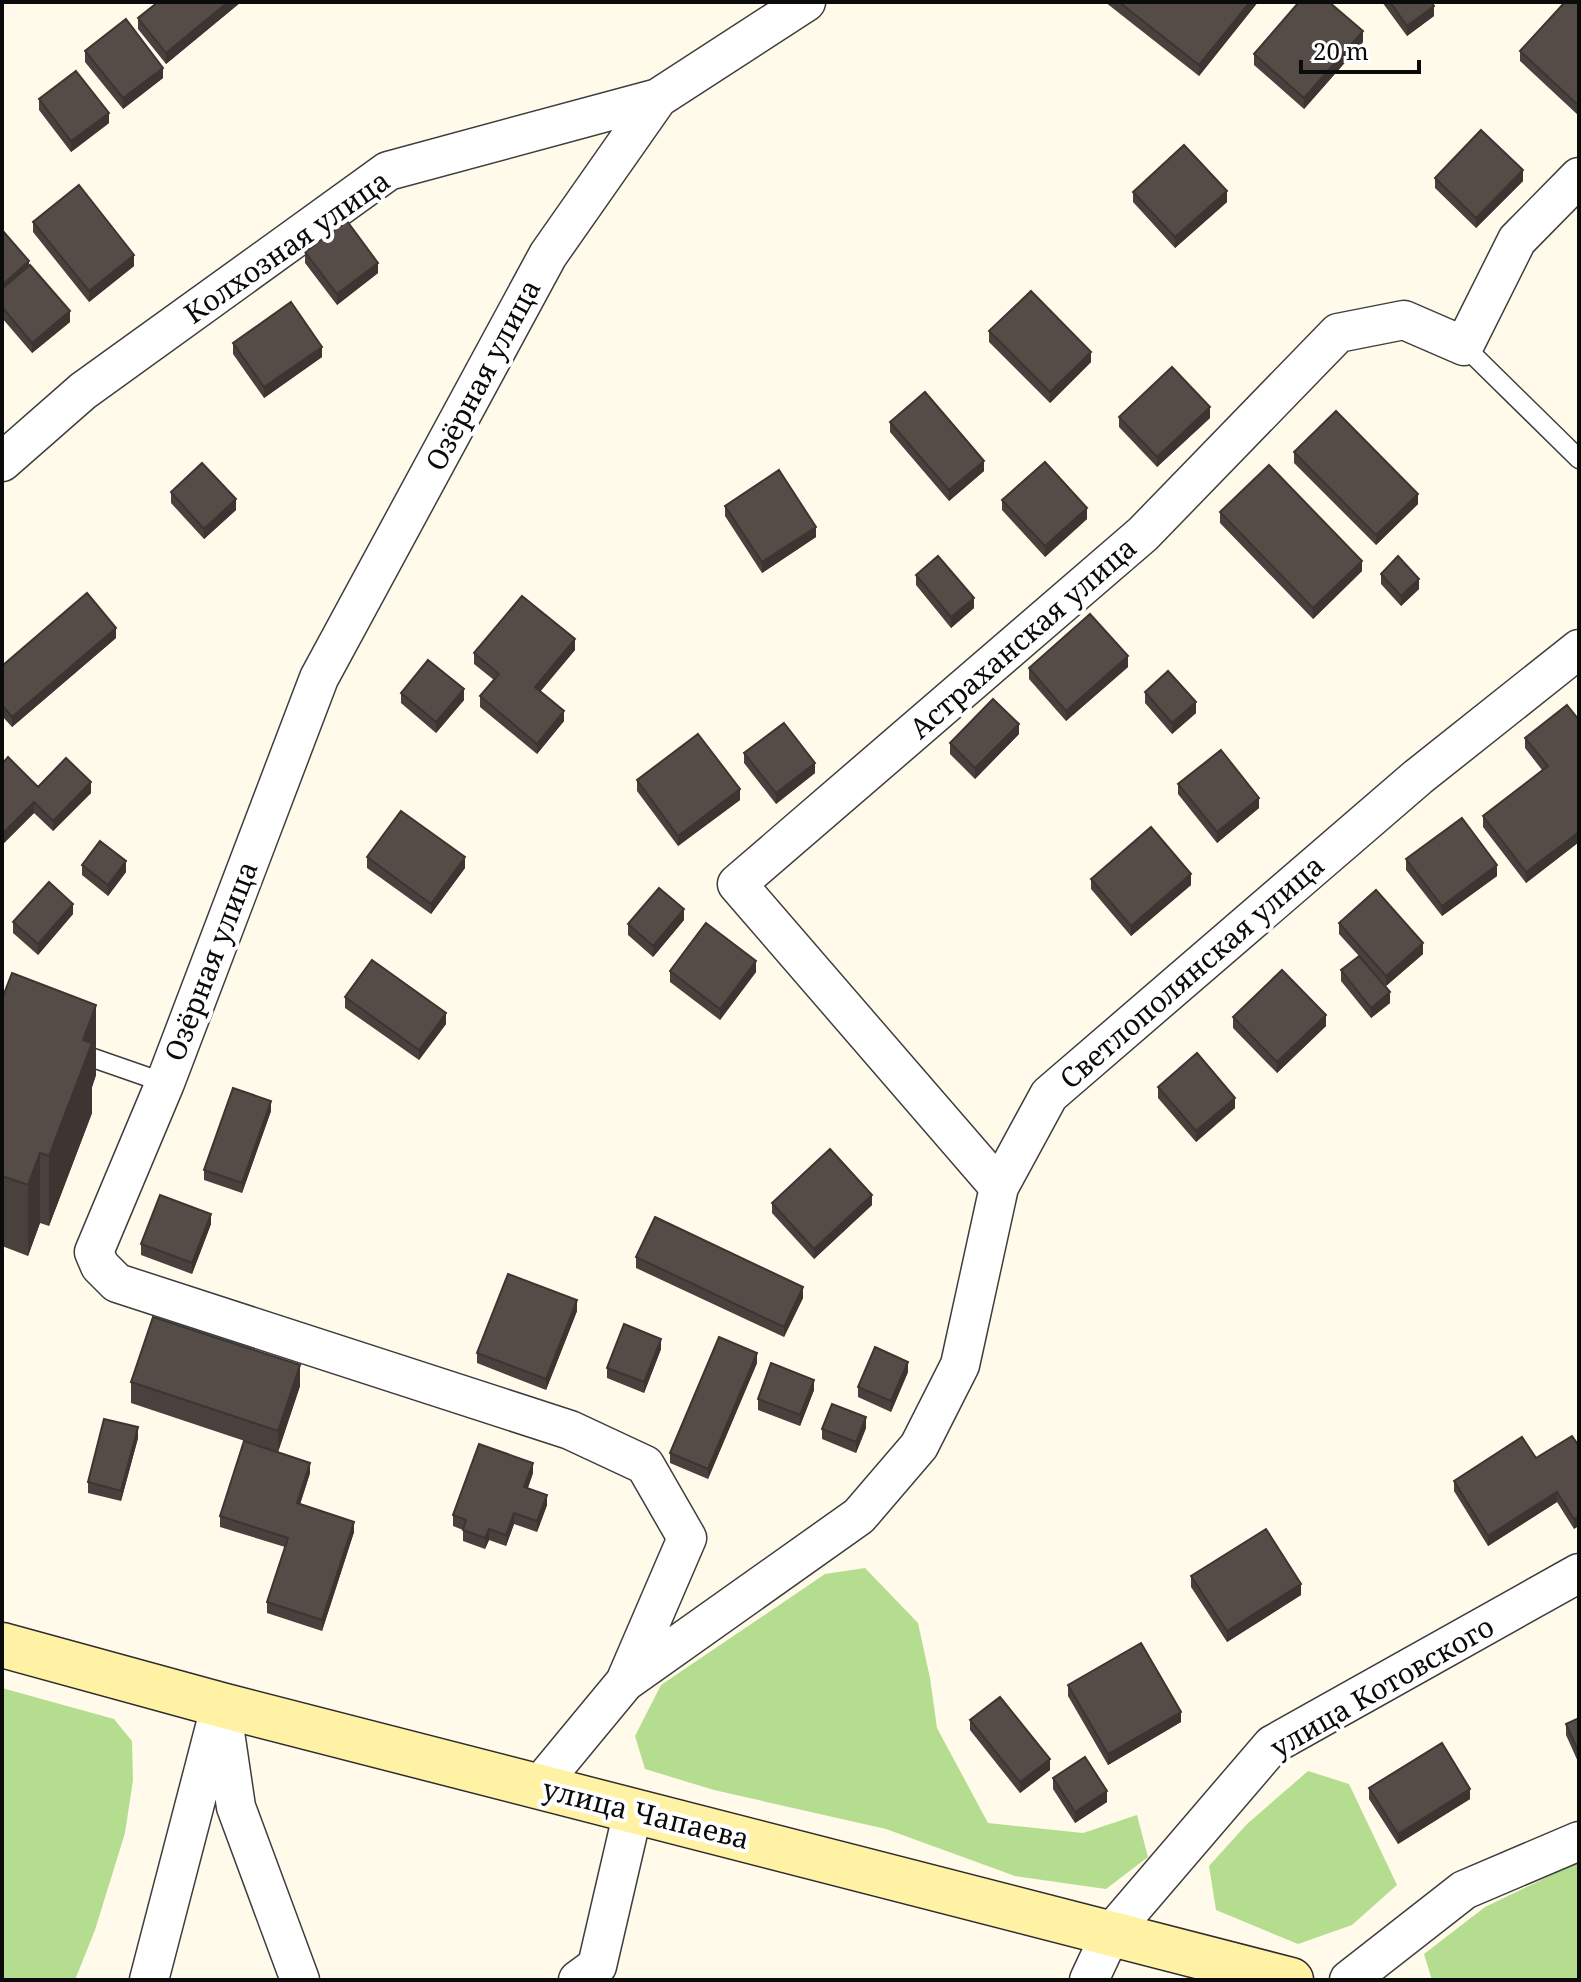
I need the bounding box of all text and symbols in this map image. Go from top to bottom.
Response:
scale bar [1301,24,1419,74]
text: 20 m [1313,34,1369,67]
street label: Колхозная улица [176,161,397,331]
street label: Озёрная улица [416,272,548,477]
street label: Астраханская улица [901,528,1144,746]
street label: Светлополянская улица [1051,846,1332,1097]
street label: Озёрная улица [154,855,266,1066]
street label: улица Котовского [1263,1607,1500,1766]
street label: улица Чапаева [539,1769,754,1857]

